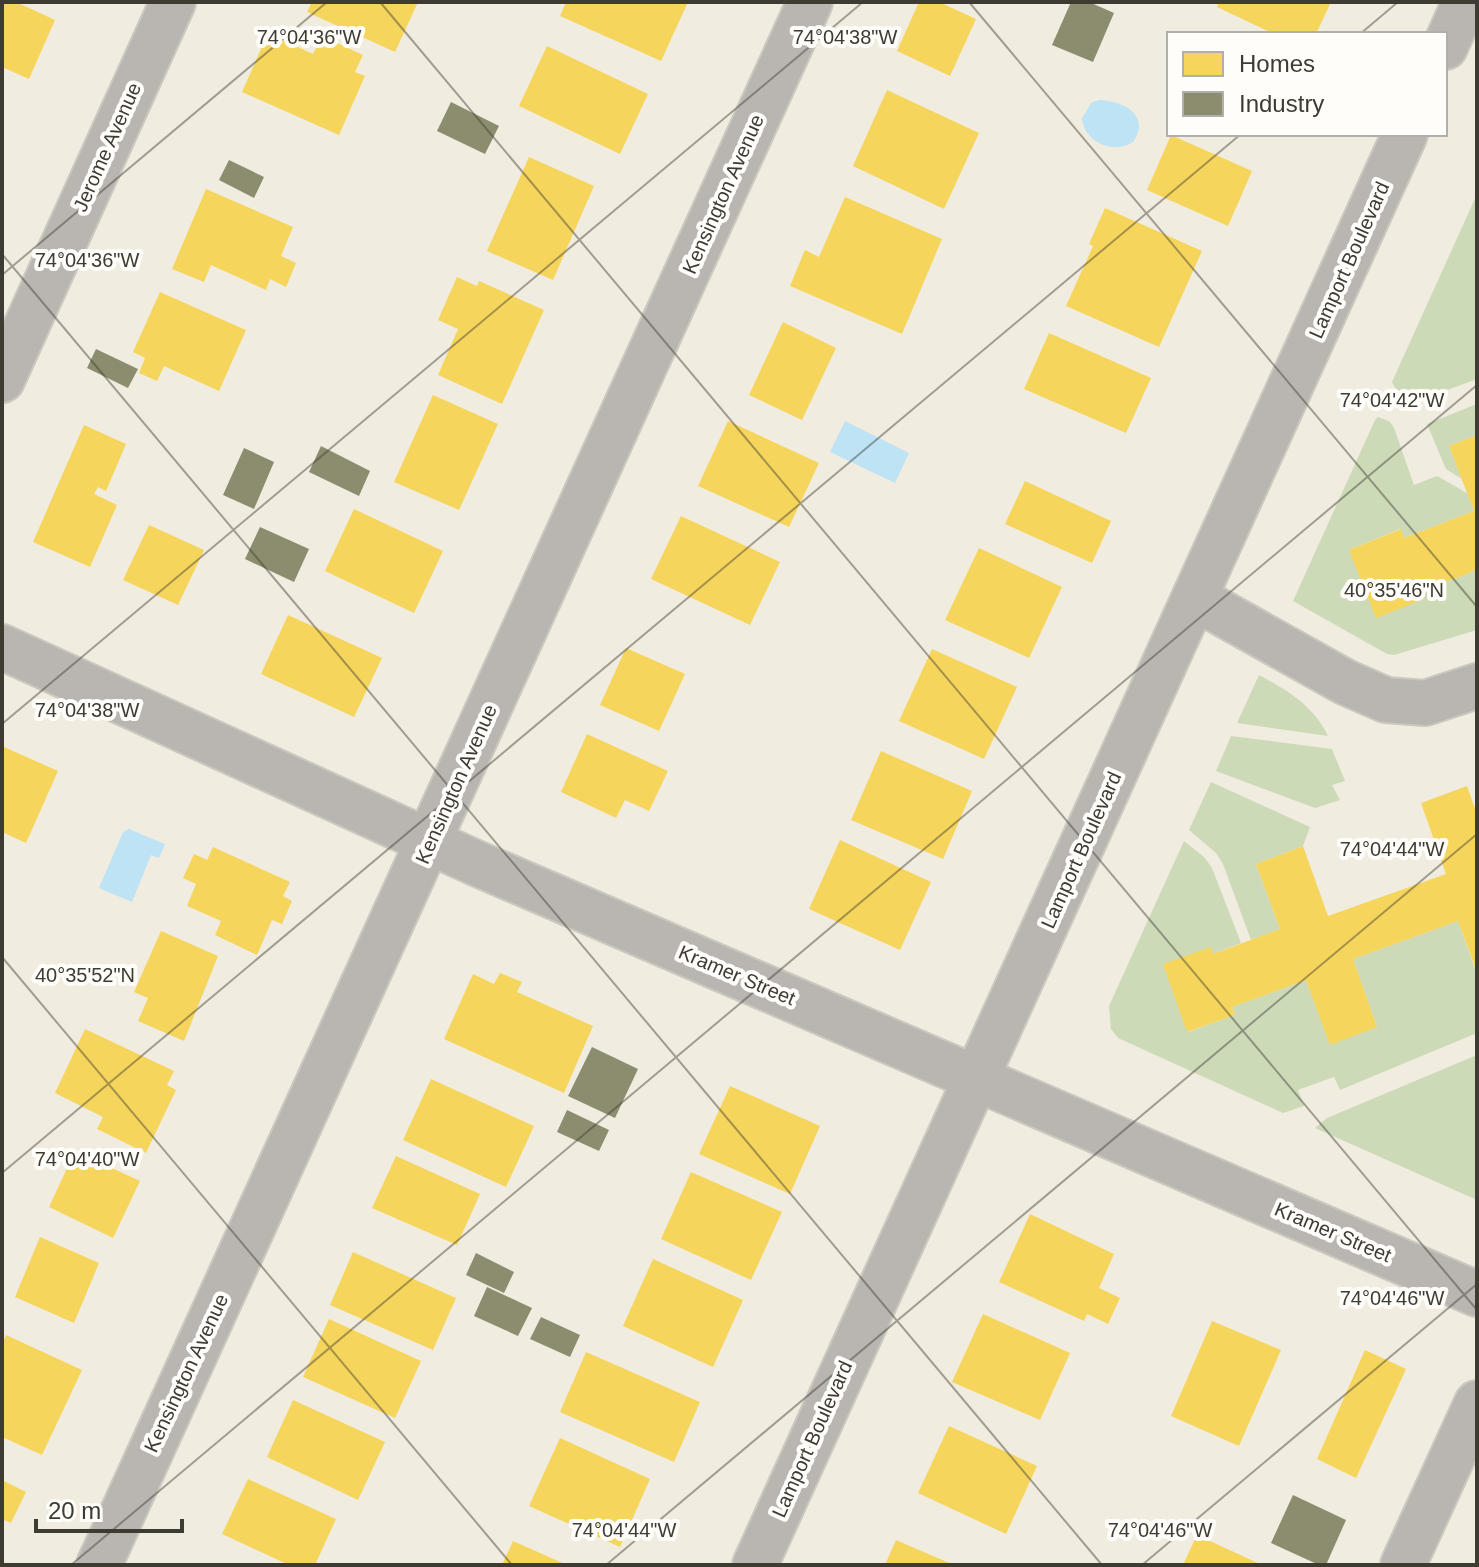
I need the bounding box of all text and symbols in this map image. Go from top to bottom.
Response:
text: 74°04'36"W [257,26,361,48]
text: 74°04'38"W [793,26,897,48]
legend [1167,32,1447,136]
text: Homes [1239,50,1315,77]
street label: Jerome Avenue [69,79,145,215]
text: Industry [1239,90,1324,117]
street label: Kensington Avenue [678,111,768,277]
street label: Lamport Boulevard [1305,178,1393,342]
text: 74°04'36"W [35,249,139,271]
text: 74°04'42"W [1340,389,1444,411]
text: 40°35'46"N [1344,579,1444,601]
text: 74°04'38"W [35,699,139,721]
street label: Kensington Avenue [411,701,501,867]
street label: Lamport Boulevard [1037,768,1125,932]
text: 74°04'44"W [1340,838,1444,860]
street label: Kramer Street [675,941,799,1010]
text: 40°35'52"N [35,964,135,986]
text: 74°04'40"W [35,1148,139,1170]
street label: Kramer Street [1271,1198,1395,1267]
text: 74°04'46"W [1340,1287,1444,1309]
street label: Kensington Avenue [140,1290,232,1456]
street label: Lamport Boulevard [768,1357,856,1521]
scale bar [36,1483,182,1533]
text: 20 m [48,1497,101,1524]
text: 74°04'44"W [572,1519,676,1541]
text: 74°04'46"W [1108,1519,1212,1541]

